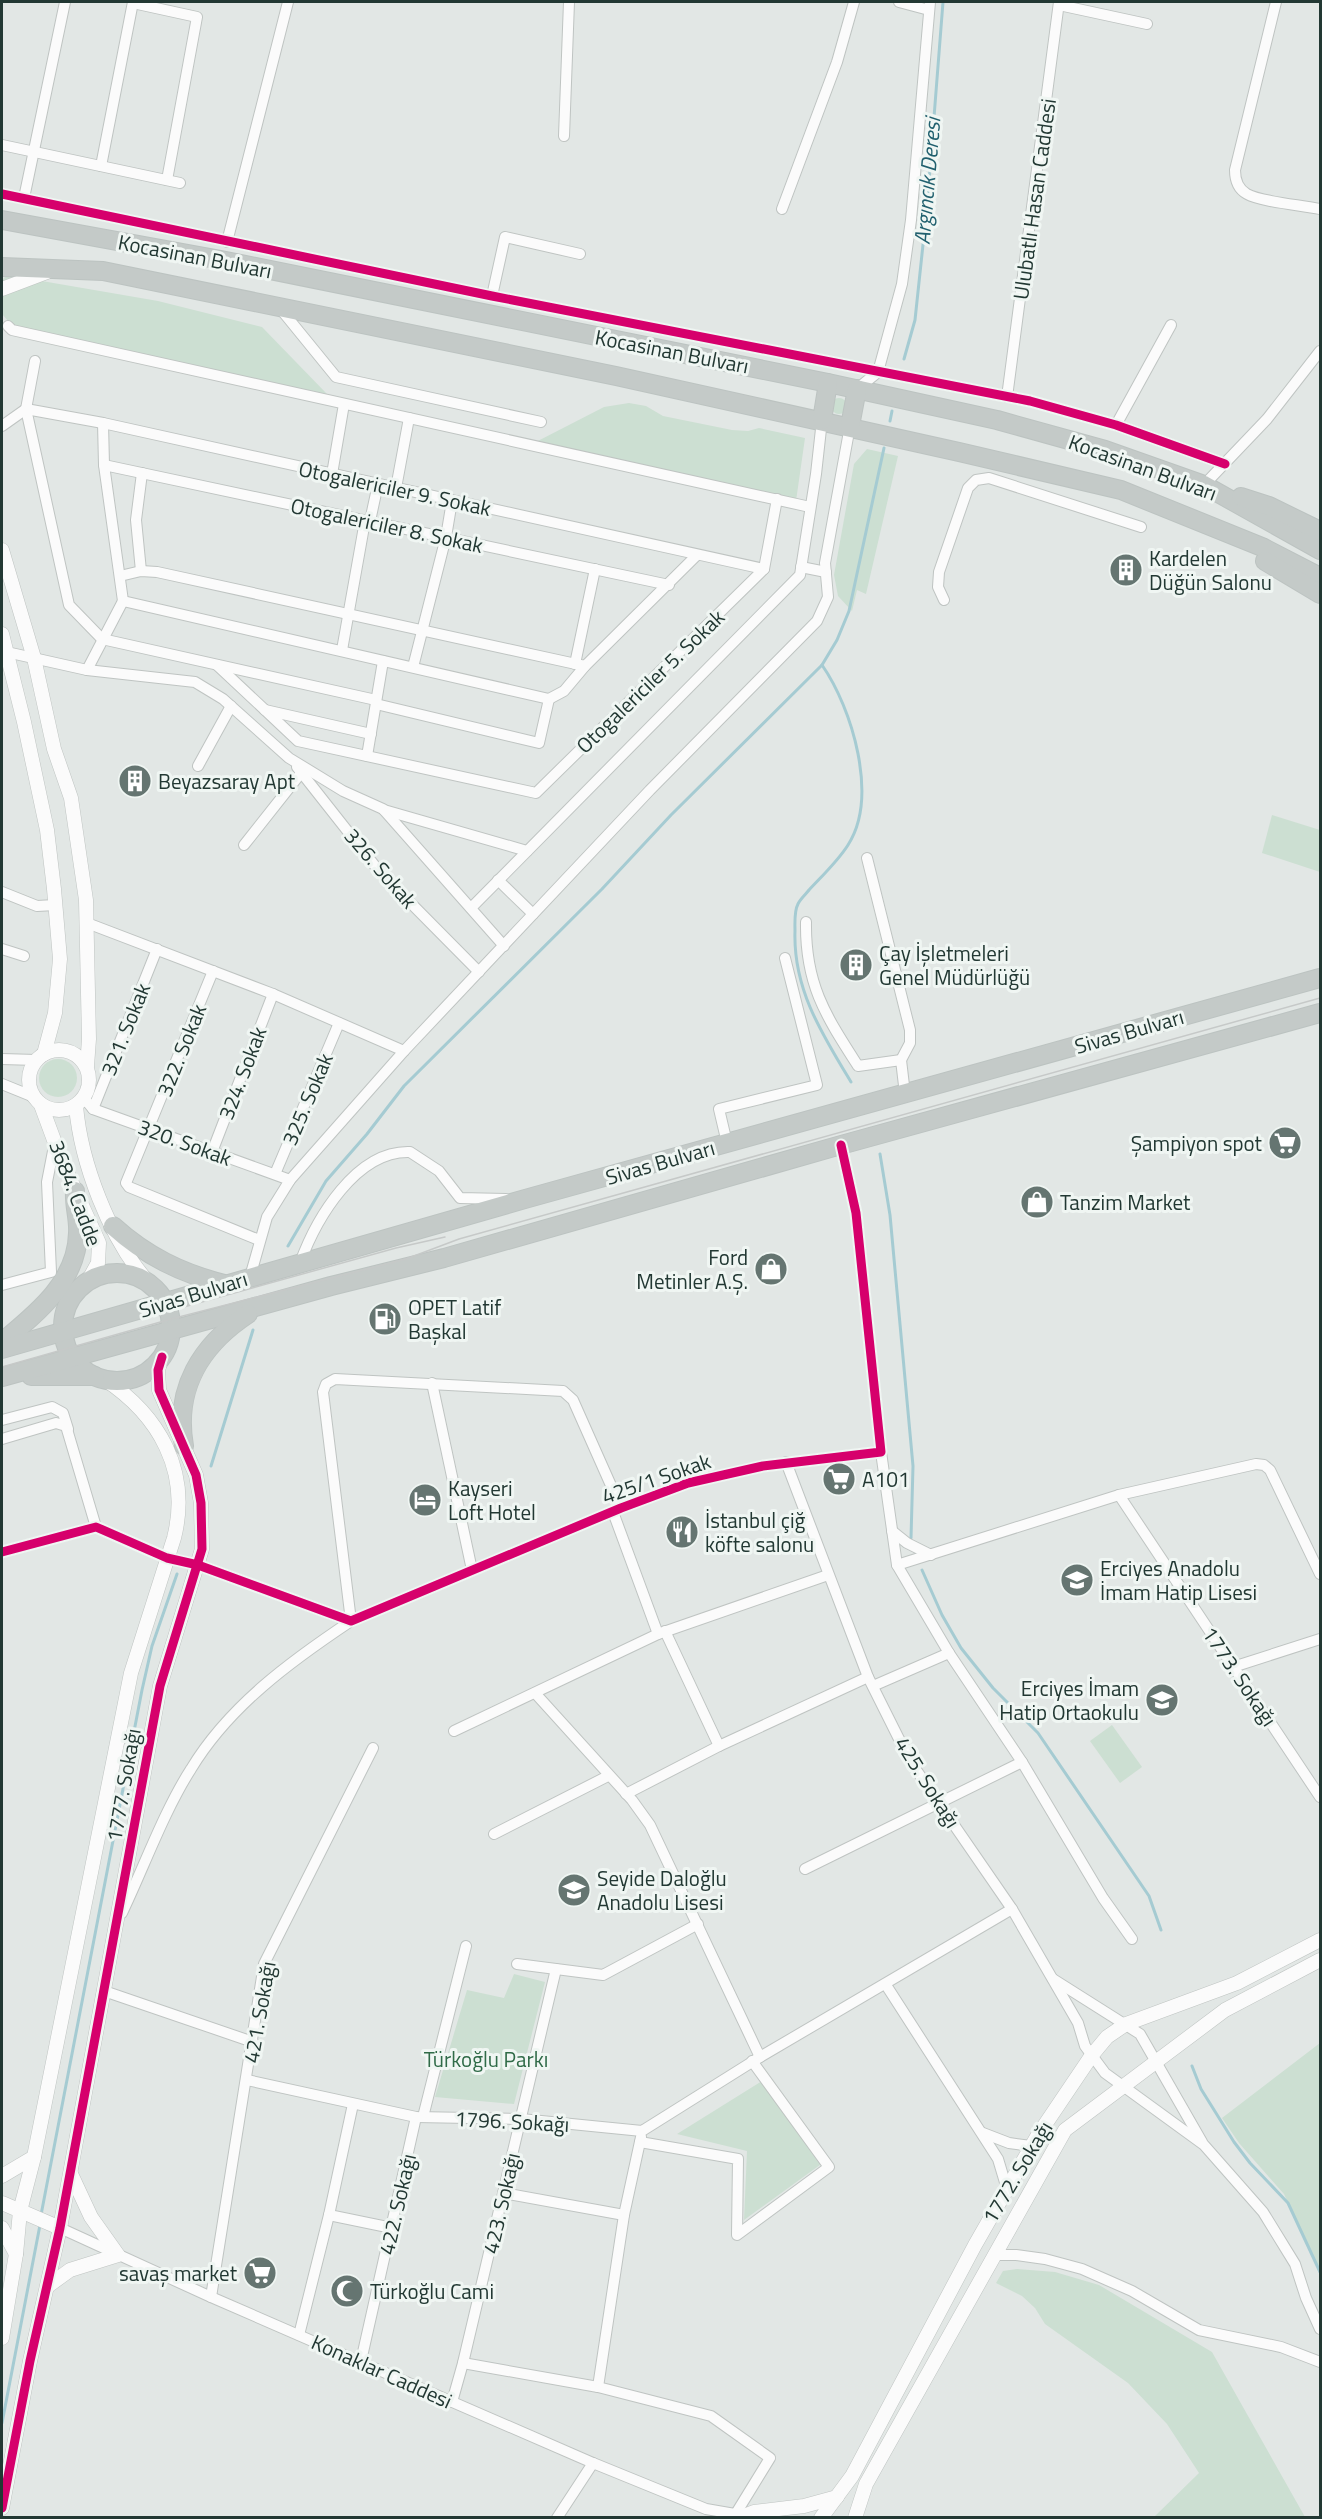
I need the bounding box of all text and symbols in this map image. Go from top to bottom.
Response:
street label: Ulubatlı Hasan Caddesi [1004,96,1064,302]
water label: Argıncık Deresi [905,114,950,246]
street label: Kocasinan Bulvarı [116,225,274,287]
street label: Kocasinan Bulvarı [593,320,751,382]
street label: Kocasinan Bulvarı [1064,425,1222,509]
street label: Otogalericiler 9. Sokak [296,452,494,524]
street label: Otogalericiler 8. Sokak [288,489,486,561]
place label: Kardelen Düğün Salonu [1149,542,1272,598]
building icon: Kardelen Düğün Salonu [1108,552,1144,588]
street label: Otogalericiler 5. Sokak [568,601,732,761]
building icon: Beyazsaray Apt [117,763,153,799]
place label: Beyazsaray Apt [158,765,296,797]
street label: 326. Sokak [337,821,425,915]
place label: Çay İşletmeleri Genel Müdürlüğü [879,937,1030,993]
building icon: Çay İşletmeleri Genel Müdürlüğü [838,947,874,983]
street label: 321. Sokak [92,978,158,1080]
street label: 322. Sokak [148,999,214,1101]
street label: Sivas Bulvarı [1071,1000,1187,1062]
street label: 324. Sokak [210,1022,274,1124]
street label: 325. Sokak [273,1048,341,1150]
street label: 320. Sokak [134,1110,236,1174]
supermarket icon: Şampiyon spot [1267,1125,1303,1161]
place label: Şampiyon spot [1131,1127,1263,1159]
street label: Sivas Bulvarı [602,1131,718,1193]
street label: 3684. Cadde [41,1135,111,1251]
shop icon: Tanzim Market [1019,1184,1055,1220]
place label: Tanzim Market [1060,1186,1191,1218]
place label: Ford Metinler A.Ş. [636,1241,748,1297]
shop icon: Ford Metinler A.Ş. [753,1251,789,1287]
street label: Sivas Bulvarı [135,1262,251,1326]
place label: OPET Latif Başkal [408,1291,501,1347]
fuel station icon: OPET Latif Başkal [367,1301,403,1337]
street label: 425/1 Sokak [597,1444,715,1512]
supermarket icon: A101 [821,1461,857,1497]
place label: A101 [862,1463,910,1495]
place label: Kayseri Loft Hotel [448,1472,536,1528]
hotel icon: Kayseri Loft Hotel [407,1482,443,1518]
place label: İstanbul çiğ köfte salonu [705,1504,814,1560]
restaurant icon: İstanbul çiğ köfte salonu [664,1514,700,1550]
place label: Erciyes Anadolu İmam Hatip Lisesi [1100,1552,1257,1608]
school or university icon: Erciyes Anadolu İmam Hatip Lisesi [1059,1562,1095,1598]
street label: 1773. Sokağı [1195,1620,1285,1732]
place label: Erciyes İmam Hatip Ortaokulu [999,1672,1139,1728]
school or university icon: Erciyes İmam Hatip Ortaokulu [1144,1682,1180,1718]
street label: 1777. Sokağı [97,1726,149,1844]
street label: 425. Sokağı [887,1730,969,1834]
place label: Seyide Daloğlu Anadolu Lisesi [597,1862,727,1918]
school or university icon: Seyide Daloğlu Anadolu Lisesi [556,1872,592,1908]
street label: 421. Sokağı [234,1959,284,2065]
park label: Türkoğlu Parkı [424,2043,548,2075]
street label: 1796. Sokağı [454,2102,570,2140]
street label: 1772. Sokağı [974,2115,1060,2229]
street label: 423. Sokağı [474,2149,528,2257]
street label: 422. Sokağı [370,2150,424,2258]
supermarket icon: savaş market [242,2255,278,2291]
place label: savaş market [119,2257,238,2289]
mosque icon: Türkoğlu Cami [329,2273,365,2309]
place label: Türkoğlu Cami [370,2275,494,2307]
street label: Konaklar Caddesi [307,2326,457,2416]

